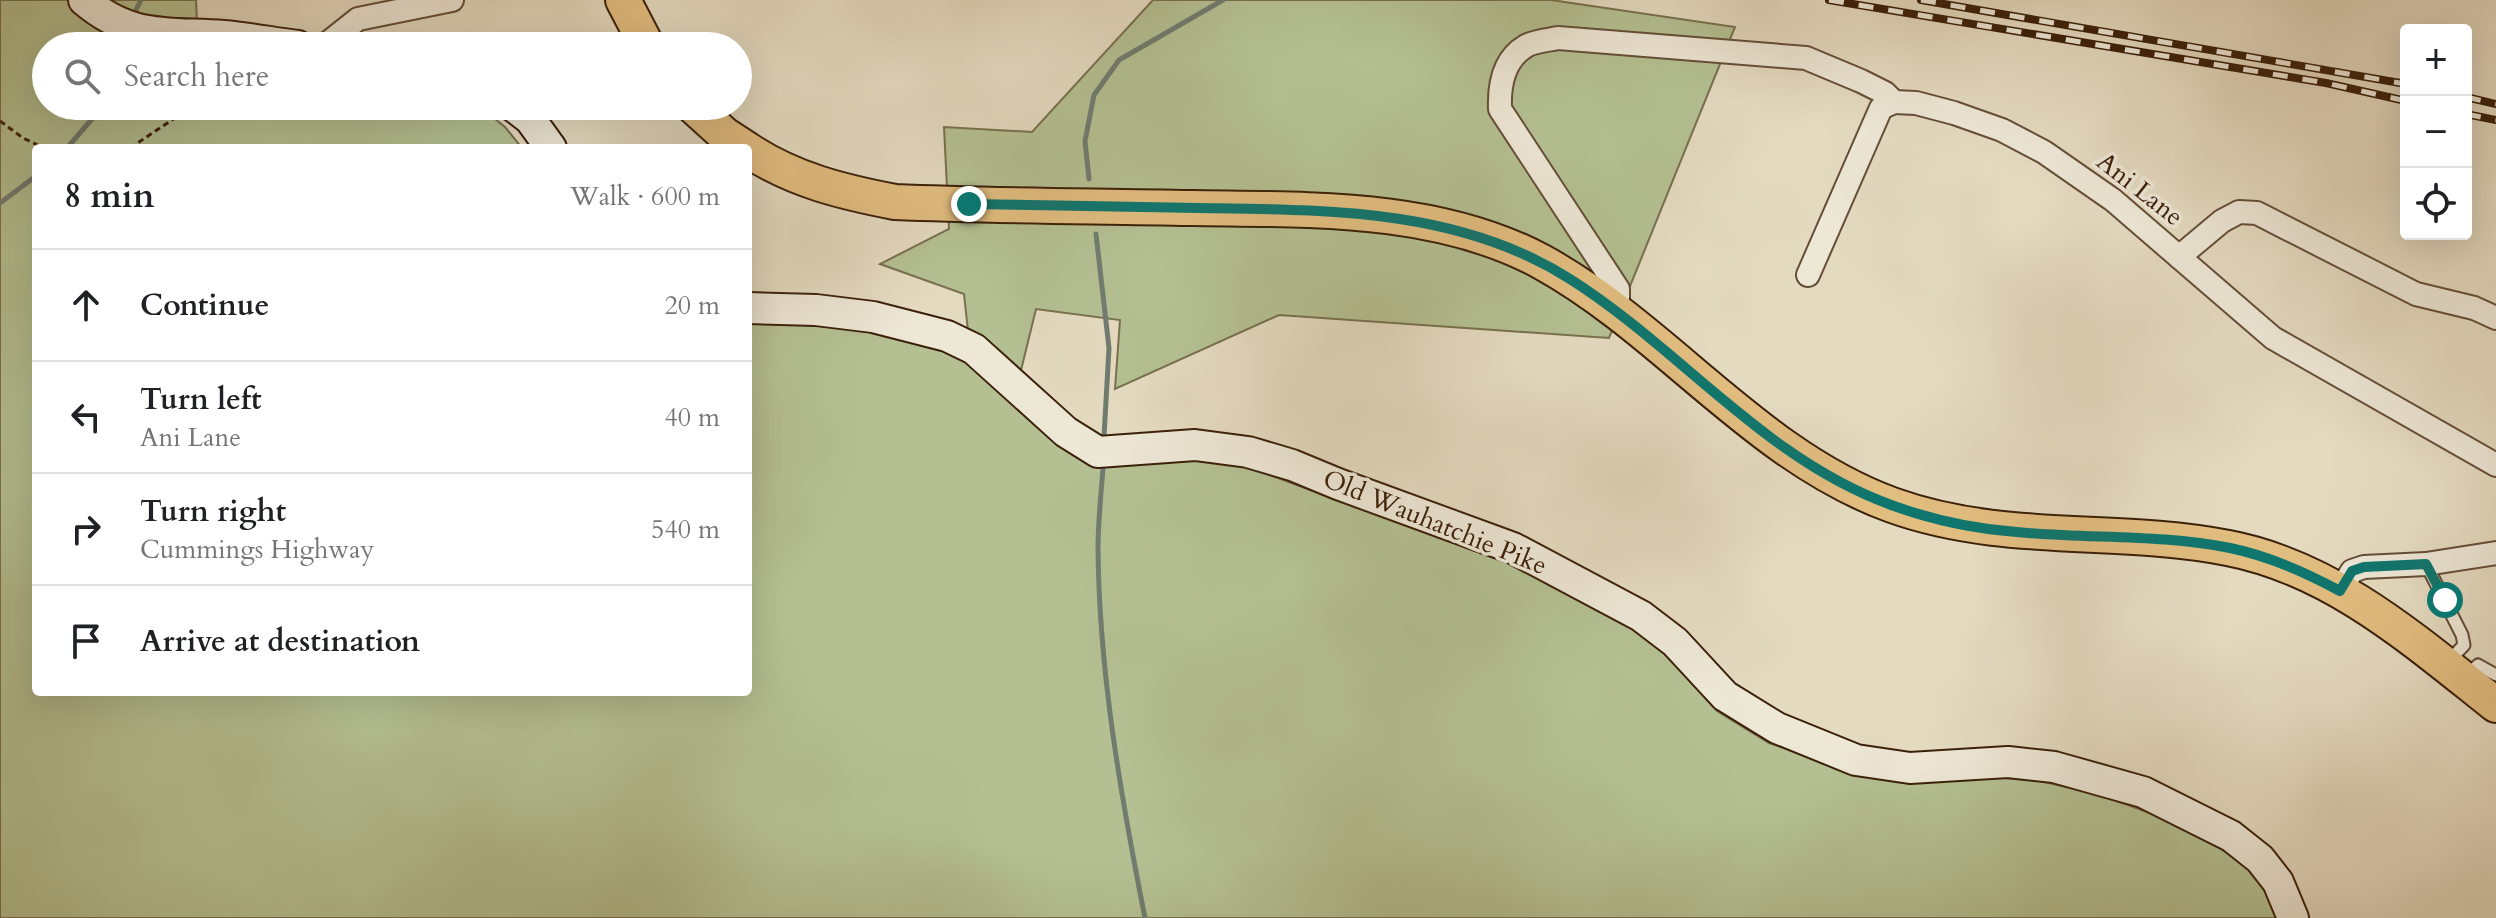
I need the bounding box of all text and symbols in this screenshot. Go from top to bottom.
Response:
map controls [2400,24,2472,240]
button: + [2400,24,2472,96]
search box [32,32,752,120]
icon: search [60,54,104,98]
text: Search here [124,56,269,97]
button: − [2400,96,2472,168]
street label: Ani Lane [2089,144,2191,234]
button: locate [2400,168,2472,240]
text: 8 min [64,173,155,219]
text: Walk · 600 m [570,179,720,214]
route end [951,186,987,222]
icon: ahead [64,283,108,327]
text: Continue [140,285,269,326]
text: 20 m [664,288,720,323]
text: Turn left [140,379,262,420]
icon: left [64,395,108,439]
text: 40 m [664,400,720,435]
text: Ani Lane [140,420,241,455]
street label: Old Wauhatchie Pike [1318,461,1552,583]
text: Turn right [140,491,286,532]
icon: right [64,507,108,551]
text: 540 m [651,512,720,547]
text: Cummings Highway [140,532,374,567]
route start [2427,582,2463,618]
icon: arrive [64,619,108,663]
text: Arrive at destination [140,621,420,662]

